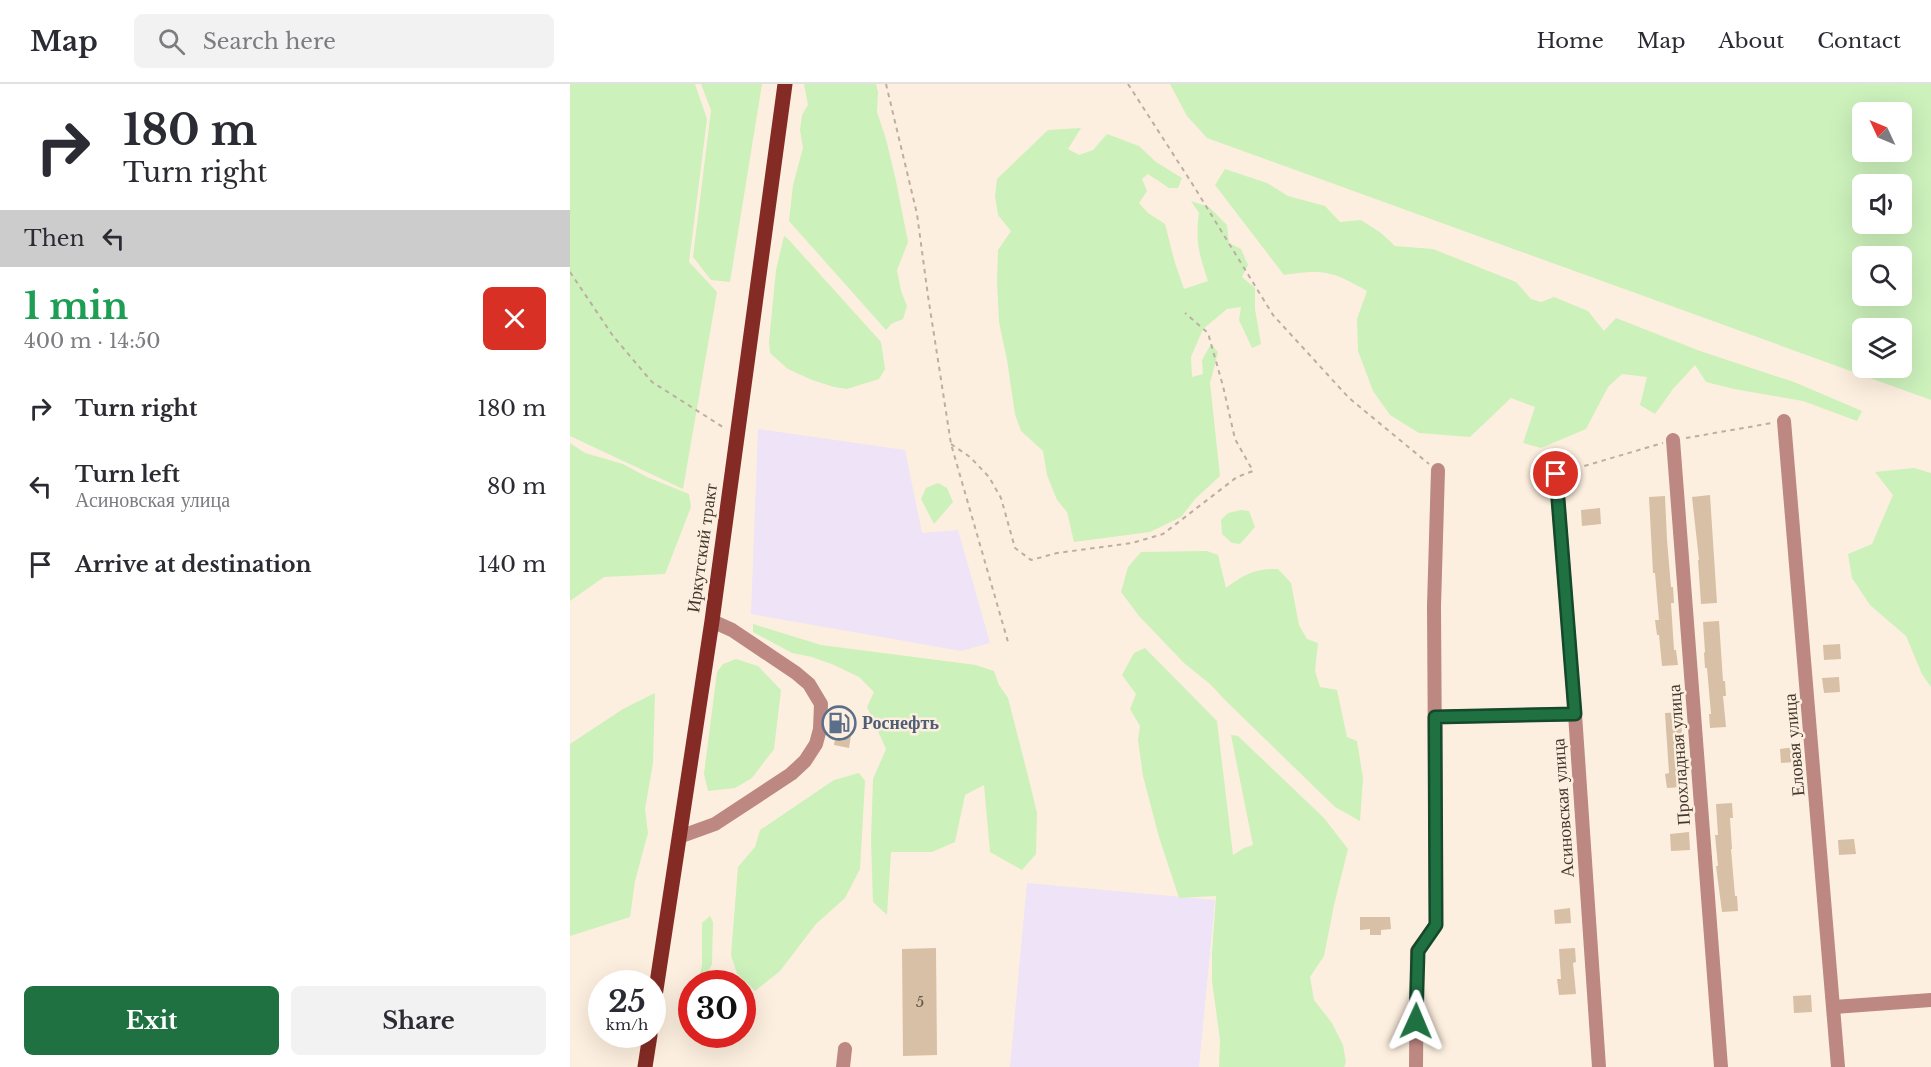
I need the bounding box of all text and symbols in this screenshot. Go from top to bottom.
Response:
search box [134,14,554,68]
text: Map [30,24,98,59]
icon: search [155,25,188,58]
text: Search here [203,28,336,55]
text: Home [1537,28,1604,54]
text: Map [1637,28,1685,54]
text: About [1718,28,1784,54]
text: Contact [1817,28,1901,54]
north arrow [1852,102,1912,162]
map controls [1852,102,1912,378]
text: 180 m [123,104,257,156]
icon: right [24,108,102,186]
text: Turn right [123,156,267,189]
button: sound [1852,174,1912,234]
icon: left [97,222,130,255]
text: Then [24,225,85,252]
button: search [1852,246,1912,306]
text: 1 min [24,284,128,329]
button: close [483,287,546,350]
button: layers [1852,318,1912,378]
text: 400 m · 14:50 [24,329,161,353]
icon: right [24,392,57,425]
text: Turn right [75,395,197,422]
text: 180 m [477,395,546,422]
pin [1530,448,1581,499]
icon: arrive [1539,457,1572,490]
text: Turn left [75,461,180,488]
icon: left [24,470,57,503]
text: 80 m [487,473,546,500]
street label: Иркутский тракт [682,482,722,614]
text: Асиновская улица [75,488,230,512]
icon: arrive [24,548,57,581]
text: Arrive at destination [75,551,312,578]
text: 140 m [478,551,546,578]
street label: Прохладная улица [1663,684,1695,826]
street label: Еловая улица [1779,693,1809,797]
fuel station icon: Роснефть [821,705,857,741]
place label: Роснефть [862,712,939,734]
street label: Асиновская улица [1547,738,1579,878]
speed limit sign: 30 [678,970,756,1048]
text: 25 [608,983,646,1020]
button: Exit [24,986,279,1055]
button: Share [291,986,546,1055]
position arrow [1384,989,1448,1053]
house number: 5 [916,992,924,1011]
text: km/h [606,1015,648,1034]

